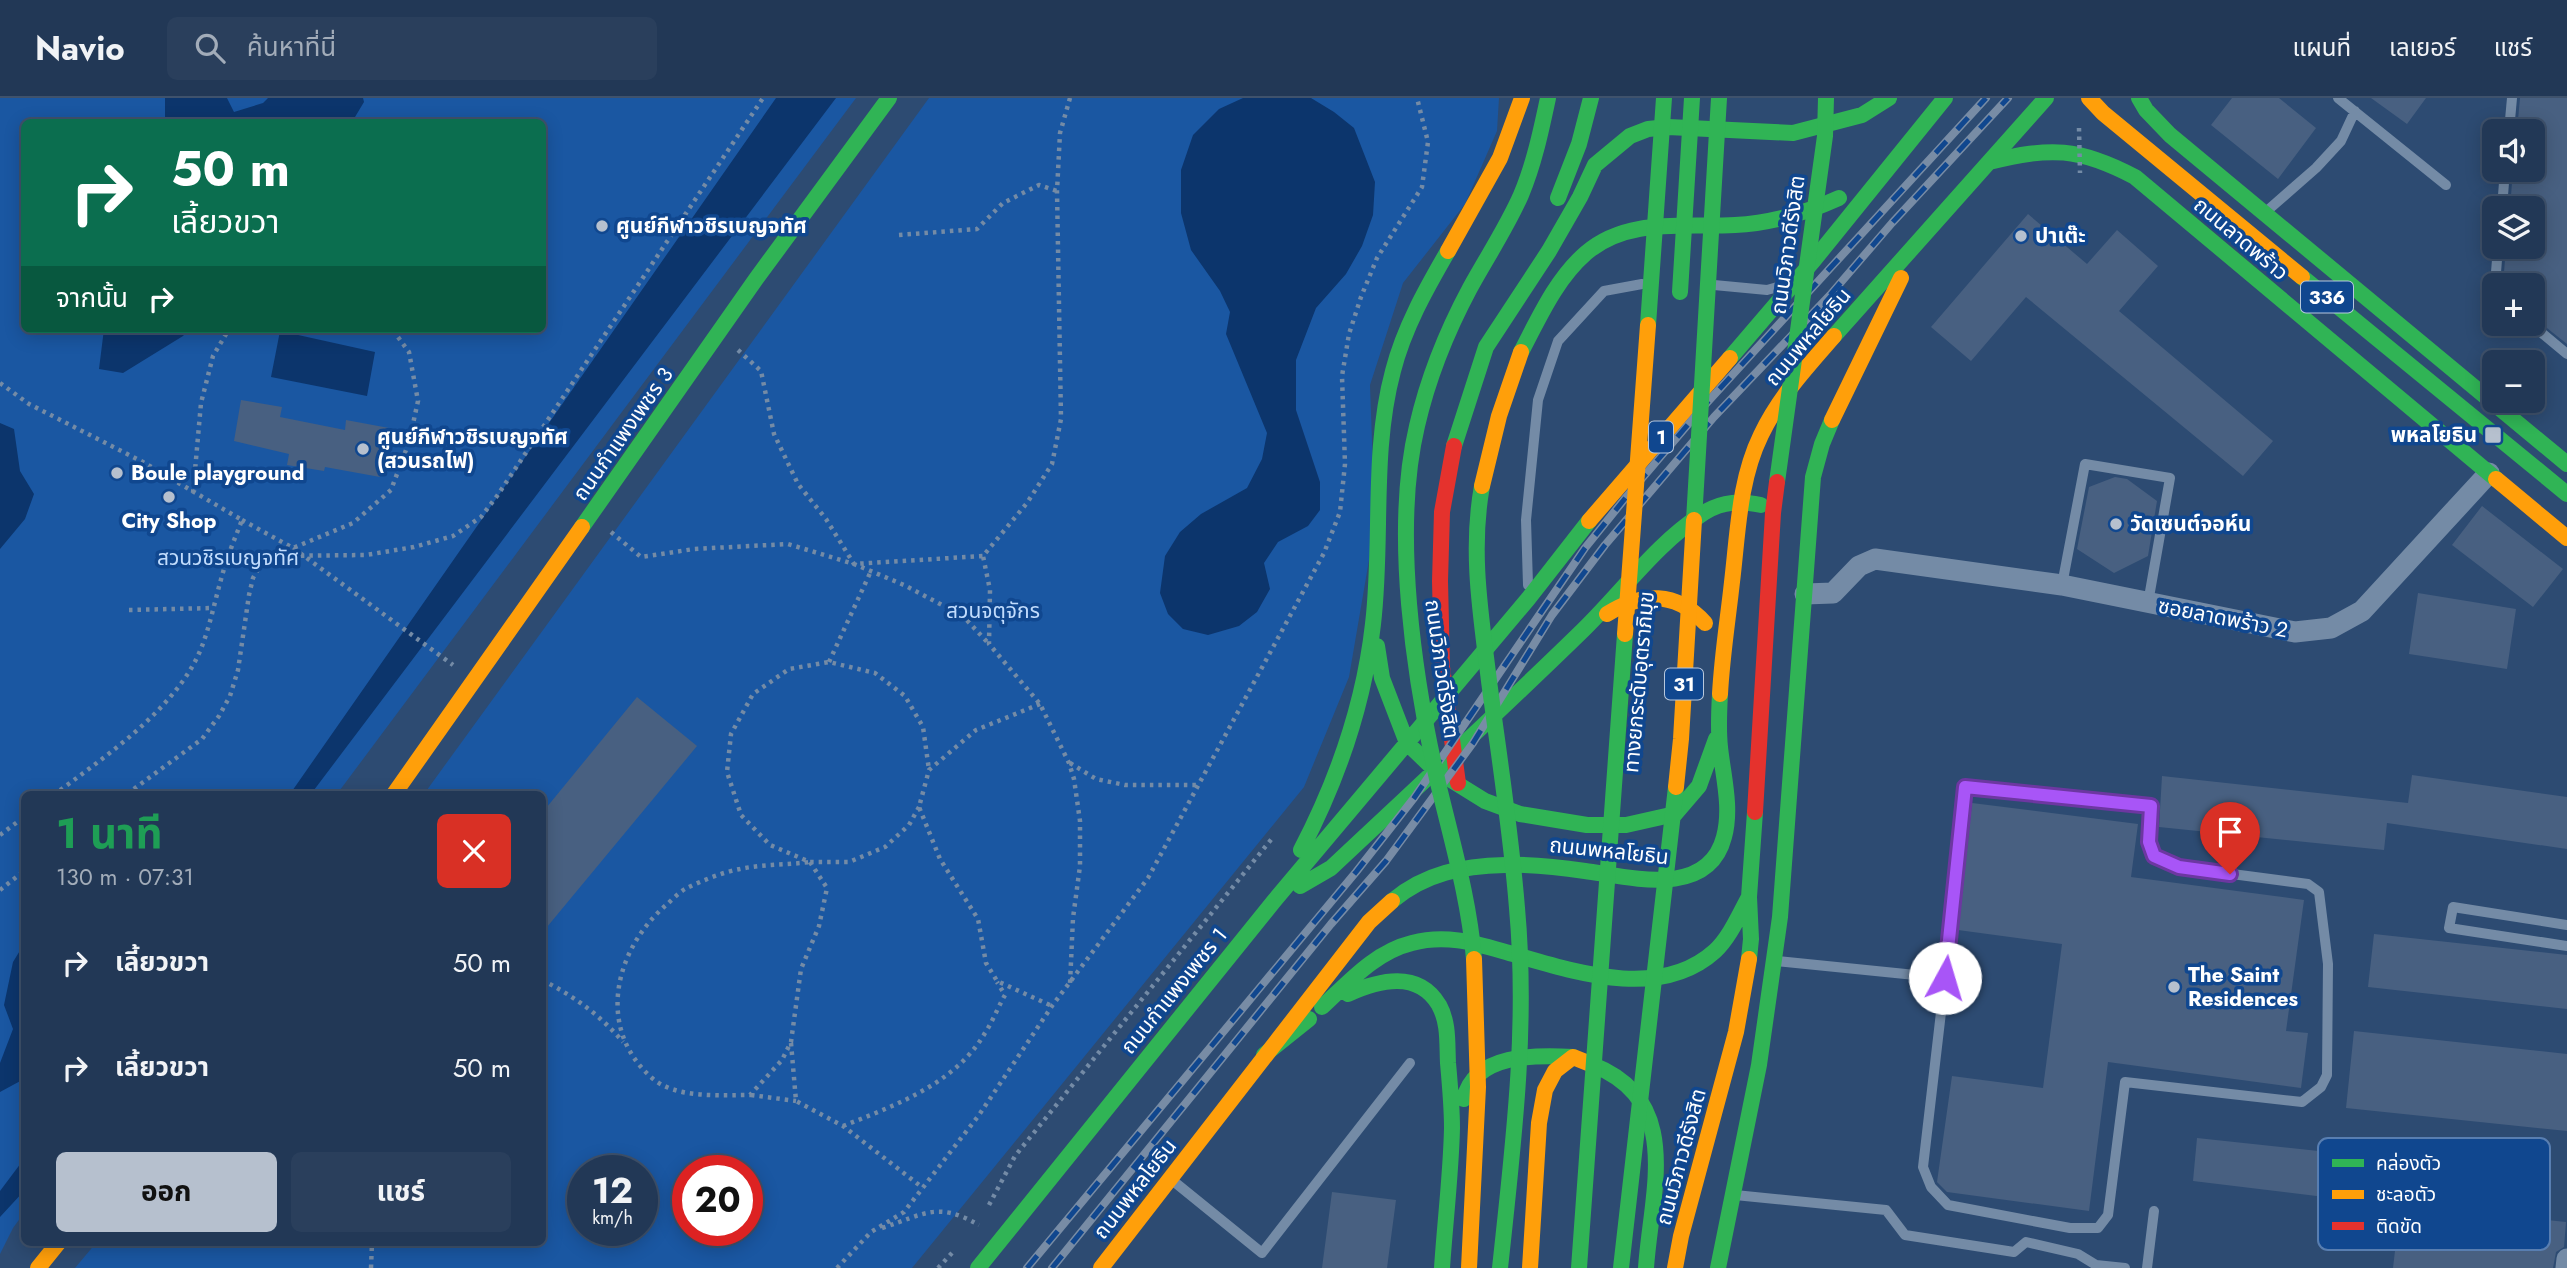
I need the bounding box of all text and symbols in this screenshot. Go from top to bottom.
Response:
search box [167,17,657,80]
text: Navio [35,25,125,72]
text: ค้นหาที่นี่ [247,28,336,66]
icon: search [191,29,229,67]
text: แผนที่ [2293,30,2351,65]
text: เลเยอร์ [2389,30,2456,65]
text: แชร์ [2494,30,2532,65]
map controls [2482,119,2545,413]
button: sound [2482,119,2545,182]
text: 50 m [171,134,290,204]
icon: right [56,147,147,238]
street label: ถนนวิภาวดีรังสิต [1763,174,1813,316]
street label: ถนนลาดพร้าว [2187,190,2295,288]
button: layers [2482,196,2545,259]
text: เลี้ยวขวา [171,199,279,245]
place label: ศูนย์กีฬาวชิรเบญจทัศ [616,211,807,241]
marker: ศูนย์กีฬาวชิรเบญจทัศ [594,218,610,234]
place label: ปาเต๊ะ [2035,221,2086,251]
marker: ปาเต๊ะ [2013,228,2029,244]
button: + [2482,273,2545,336]
text: จากนั้น [56,279,128,317]
icon: right [142,280,180,318]
street label: ถนนพหลโยธิน [1758,281,1858,393]
road number: 336 [2301,281,2353,312]
button: − [2482,350,2545,413]
street label: ถนนกำแพงเพชร 3 [566,361,680,507]
place label: พหลโยธิน [2391,420,2477,450]
place label: ศูนย์กีฬาวชิรเบญจทัศ (สวนรถไฟ) [377,422,568,476]
road number: 1 [1649,422,1673,452]
marker: พหลโยธิน [2483,425,2503,445]
marker: ศูนย์กีฬาวชิรเบญจทัศ (สวนรถไฟ) [355,441,371,457]
place label: Boule playground [131,458,305,488]
marker: Boule playground [109,465,125,481]
marker: City Shop [161,489,177,505]
place label: City Shop [122,506,216,536]
place label: วัดเซนต์จอห์น [2130,509,2251,539]
marker: วัดเซนต์จอห์น [2108,516,2124,532]
park label: สวนวชิรเบญจทัศ [157,543,299,573]
street label: ทางยกระดับอุตราภิมุข [1616,590,1662,774]
street label: ซอยลาดพร้าว 2 [2156,591,2290,645]
park label: สวนจตุจักร [946,596,1040,626]
street label: ถนนวิภาวดีรังสิต [1417,598,1467,740]
road number: 31 [1665,668,1703,699]
pin [2200,802,2260,874]
text: 1 นาที [56,803,162,864]
icon: arrive [2211,813,2249,851]
button: close [437,814,511,888]
street label: ถนนพหลโยธิน [1548,830,1670,872]
text: 130 m · 07:31 [56,860,194,894]
street label: ถนนกำแพงเพชร 1 [1114,921,1234,1061]
position arrow [1908,941,1982,1015]
text: เลี้ยวขวา [115,943,209,981]
icon: right [56,944,94,982]
text: 50 m [453,944,511,982]
place label: The Saint Residences [2188,960,2298,1014]
marker: The Saint Residences [2166,979,2182,995]
text: เลี้ยวขวา [115,1048,209,1086]
icon: right [56,1049,94,1087]
text: 50 m [453,1049,511,1087]
street label: ถนนวิภาวดีรังสิต [1648,1085,1714,1229]
street label: ถนนพหลโยธิน [1086,1133,1184,1245]
legend [2318,1138,2550,1250]
text: คล่องตัว [2376,1150,2441,1177]
button: ออก [56,1152,277,1232]
button: แชร์ [291,1152,511,1232]
speed limit sign: 20 [672,1155,763,1246]
text: 12 [592,1166,633,1216]
text: ชะลอตัว [2376,1181,2436,1208]
text: km/h [592,1205,633,1231]
text: ติดขัด [2376,1213,2422,1240]

